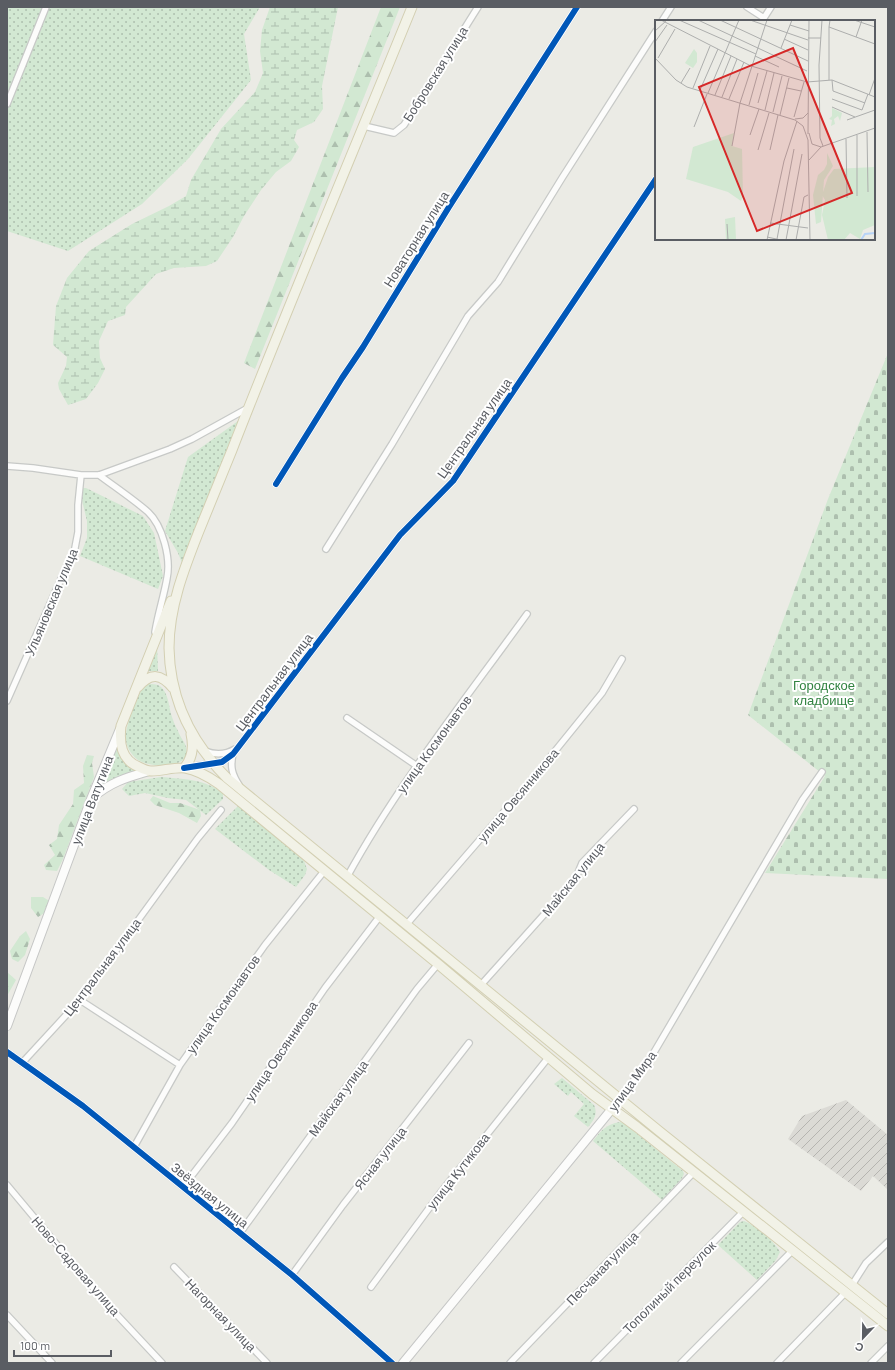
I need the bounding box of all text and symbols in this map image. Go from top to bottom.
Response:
inset map [655,20,875,240]
street label: Бобровская улица [399,23,471,125]
street label: Новаторная улица [380,187,452,290]
street label: Центральная улица [433,374,515,481]
street label: Ульяновская улица [21,545,81,658]
street label: Центральная улица [232,629,317,734]
park label: Городское кладбище [793,677,855,708]
street label: улица Космонавтов [393,692,475,796]
street label: улица Овсянникова [474,744,562,845]
street label: улица Ватутина [68,752,117,847]
street label: Майская улица [538,838,608,919]
street label: Центральная улица [60,914,145,1019]
street label: улица Космонавтов [183,952,263,1056]
street label: улица Овсянникова [242,997,321,1104]
street label: улица Мира [605,1047,660,1114]
street label: Майская улица [305,1056,372,1139]
street label: Ясная улица [350,1123,410,1193]
street label: улица Кутикова [423,1129,493,1212]
street label: Звёздная улица [168,1159,253,1232]
street label: Ново-Садовая улица [28,1213,124,1320]
street label: Песчаная улица [563,1227,642,1308]
street label: Тополиный переулок [619,1237,719,1337]
street label: Нагорная улица [182,1275,260,1355]
north arrow [843,1318,883,1358]
scale bar [14,1332,111,1358]
text: 100 m [20,1338,50,1352]
text: С [853,1340,865,1355]

